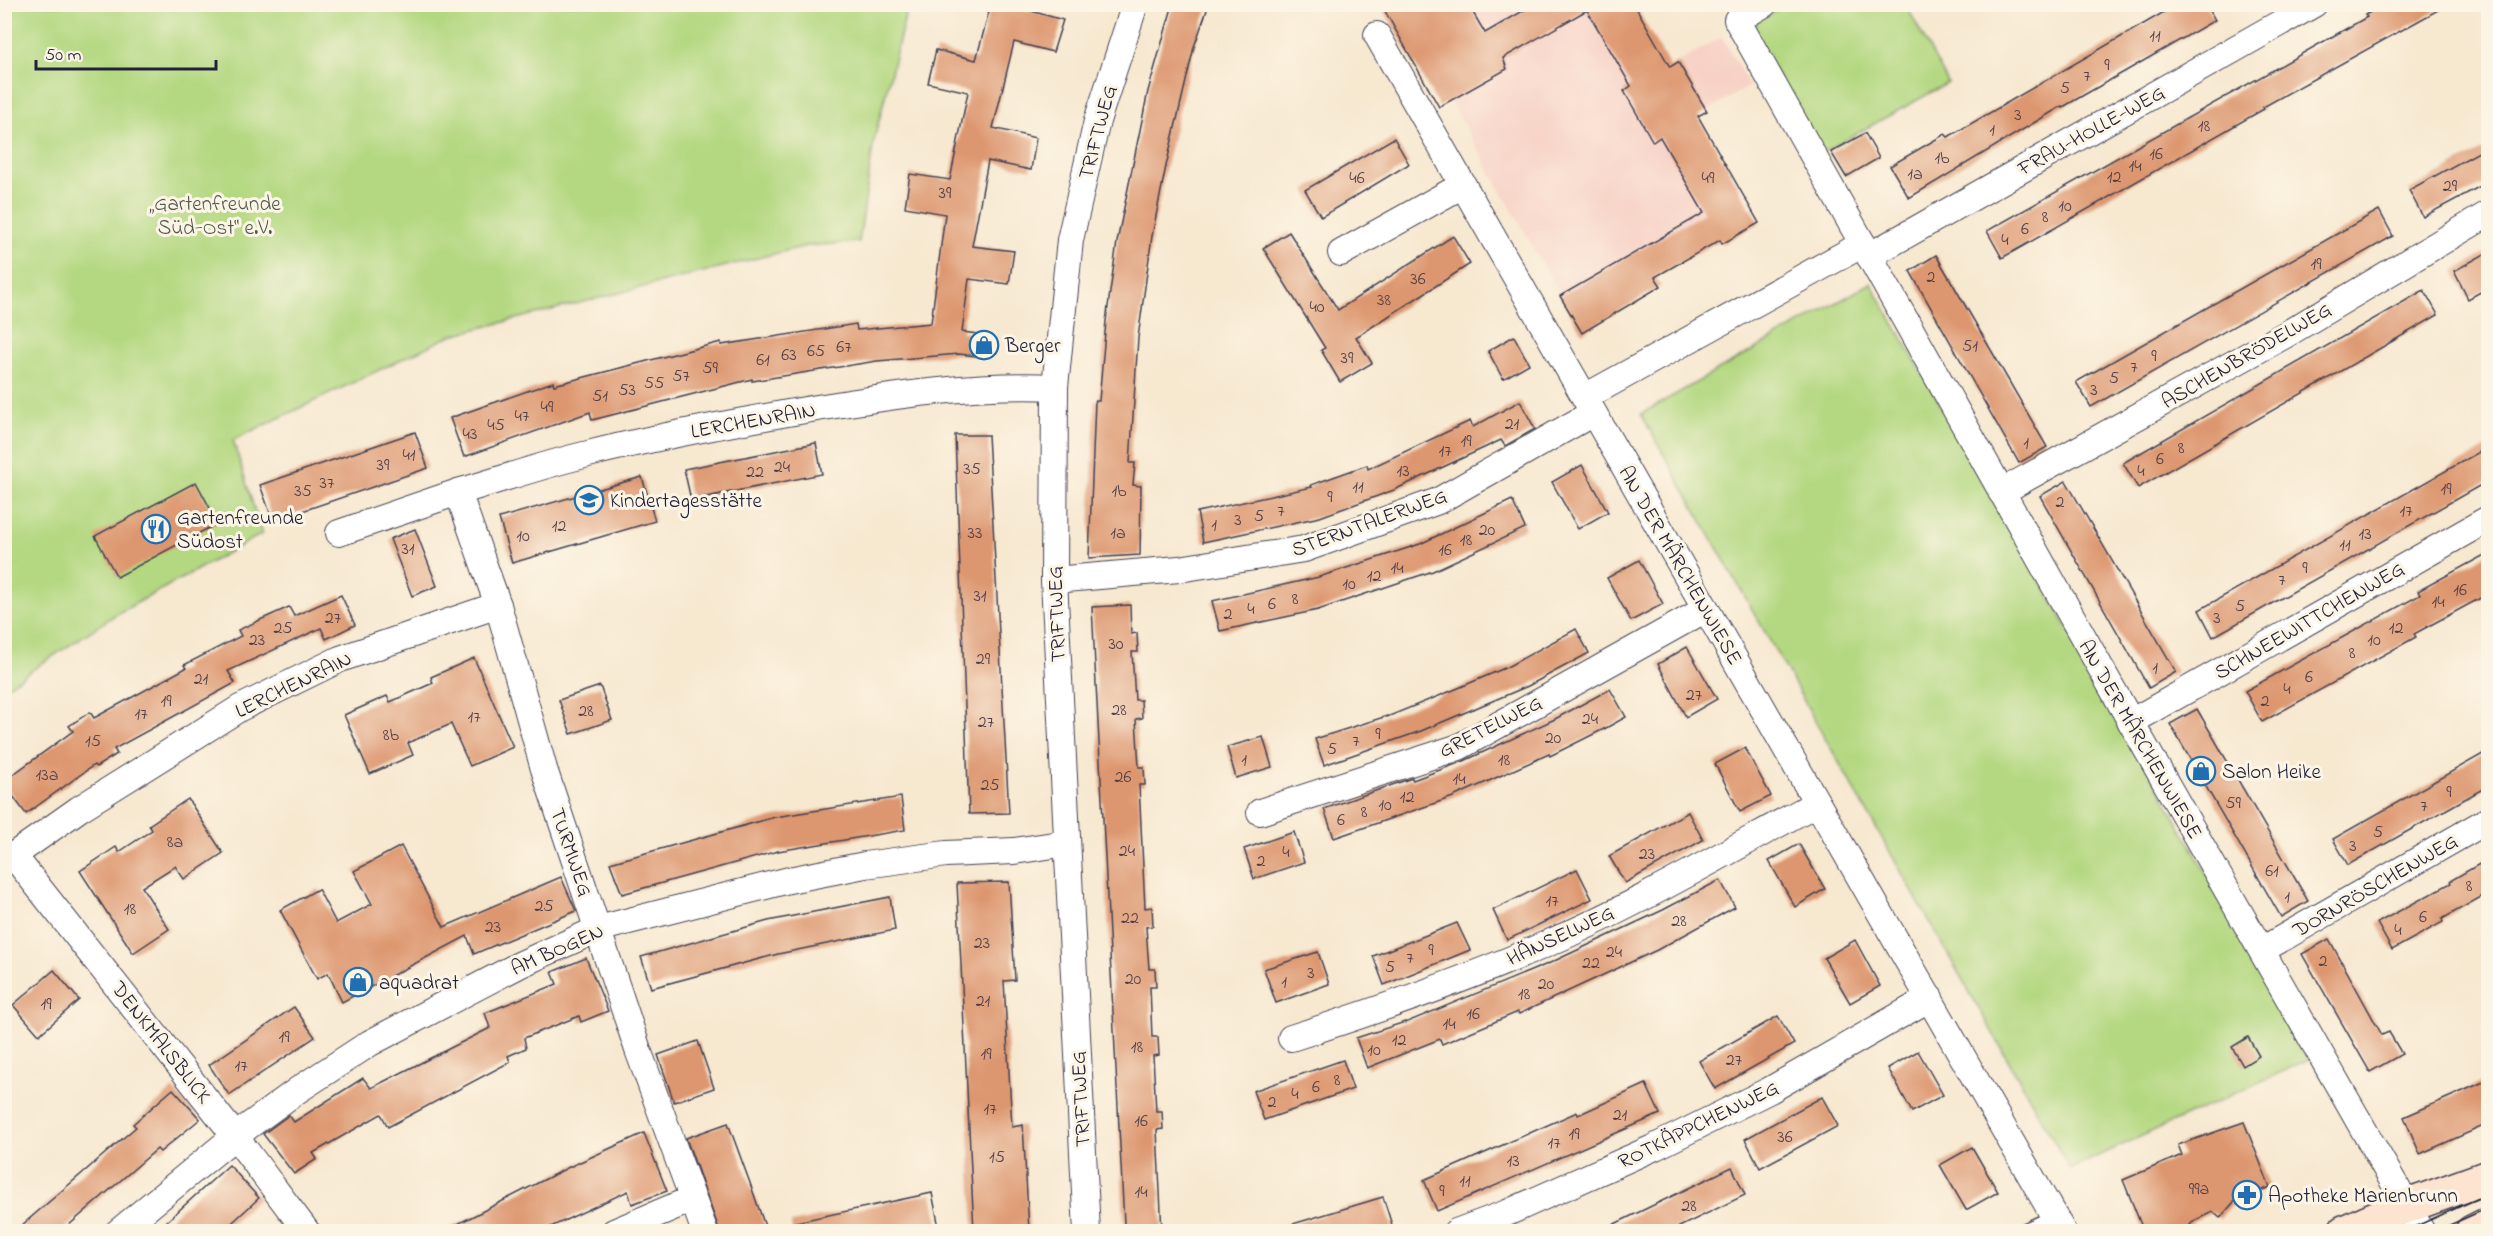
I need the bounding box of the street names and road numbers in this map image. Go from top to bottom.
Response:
street label: FRAU-HOLLE-WEG [2012,79,2171,185]
street label: TRIFTWEG [1072,82,1126,183]
street label: ASCHENBRÖDELWEG [2156,296,2338,418]
street label: LERCHENRAIN [688,396,818,448]
street label: AN DER MÄRCHENWIESE [1610,461,1749,671]
street label: STERNTALERWEG [1288,482,1452,566]
street label: SCHNEEWITTCHENWEG [2209,555,2411,688]
street label: TRIFTWEG [1041,565,1075,663]
street label: AN DER MÄRCHENWIESE [2070,635,2209,845]
street label: LERCHENRAIN [230,645,357,727]
street label: GRETELWEG [1434,689,1548,767]
street label: TURMWEG [541,804,599,901]
street label: DORNRÖSCHENWEG [2287,827,2464,947]
street label: HÄNSELWEG [1502,899,1620,975]
street label: AM BOGEN [507,917,609,985]
street label: DENKMALSBLICK [102,975,218,1111]
street label: TRIFTWEG [1064,1050,1099,1148]
street label: ROTKÄPPCHENWEG [1613,1074,1784,1178]

